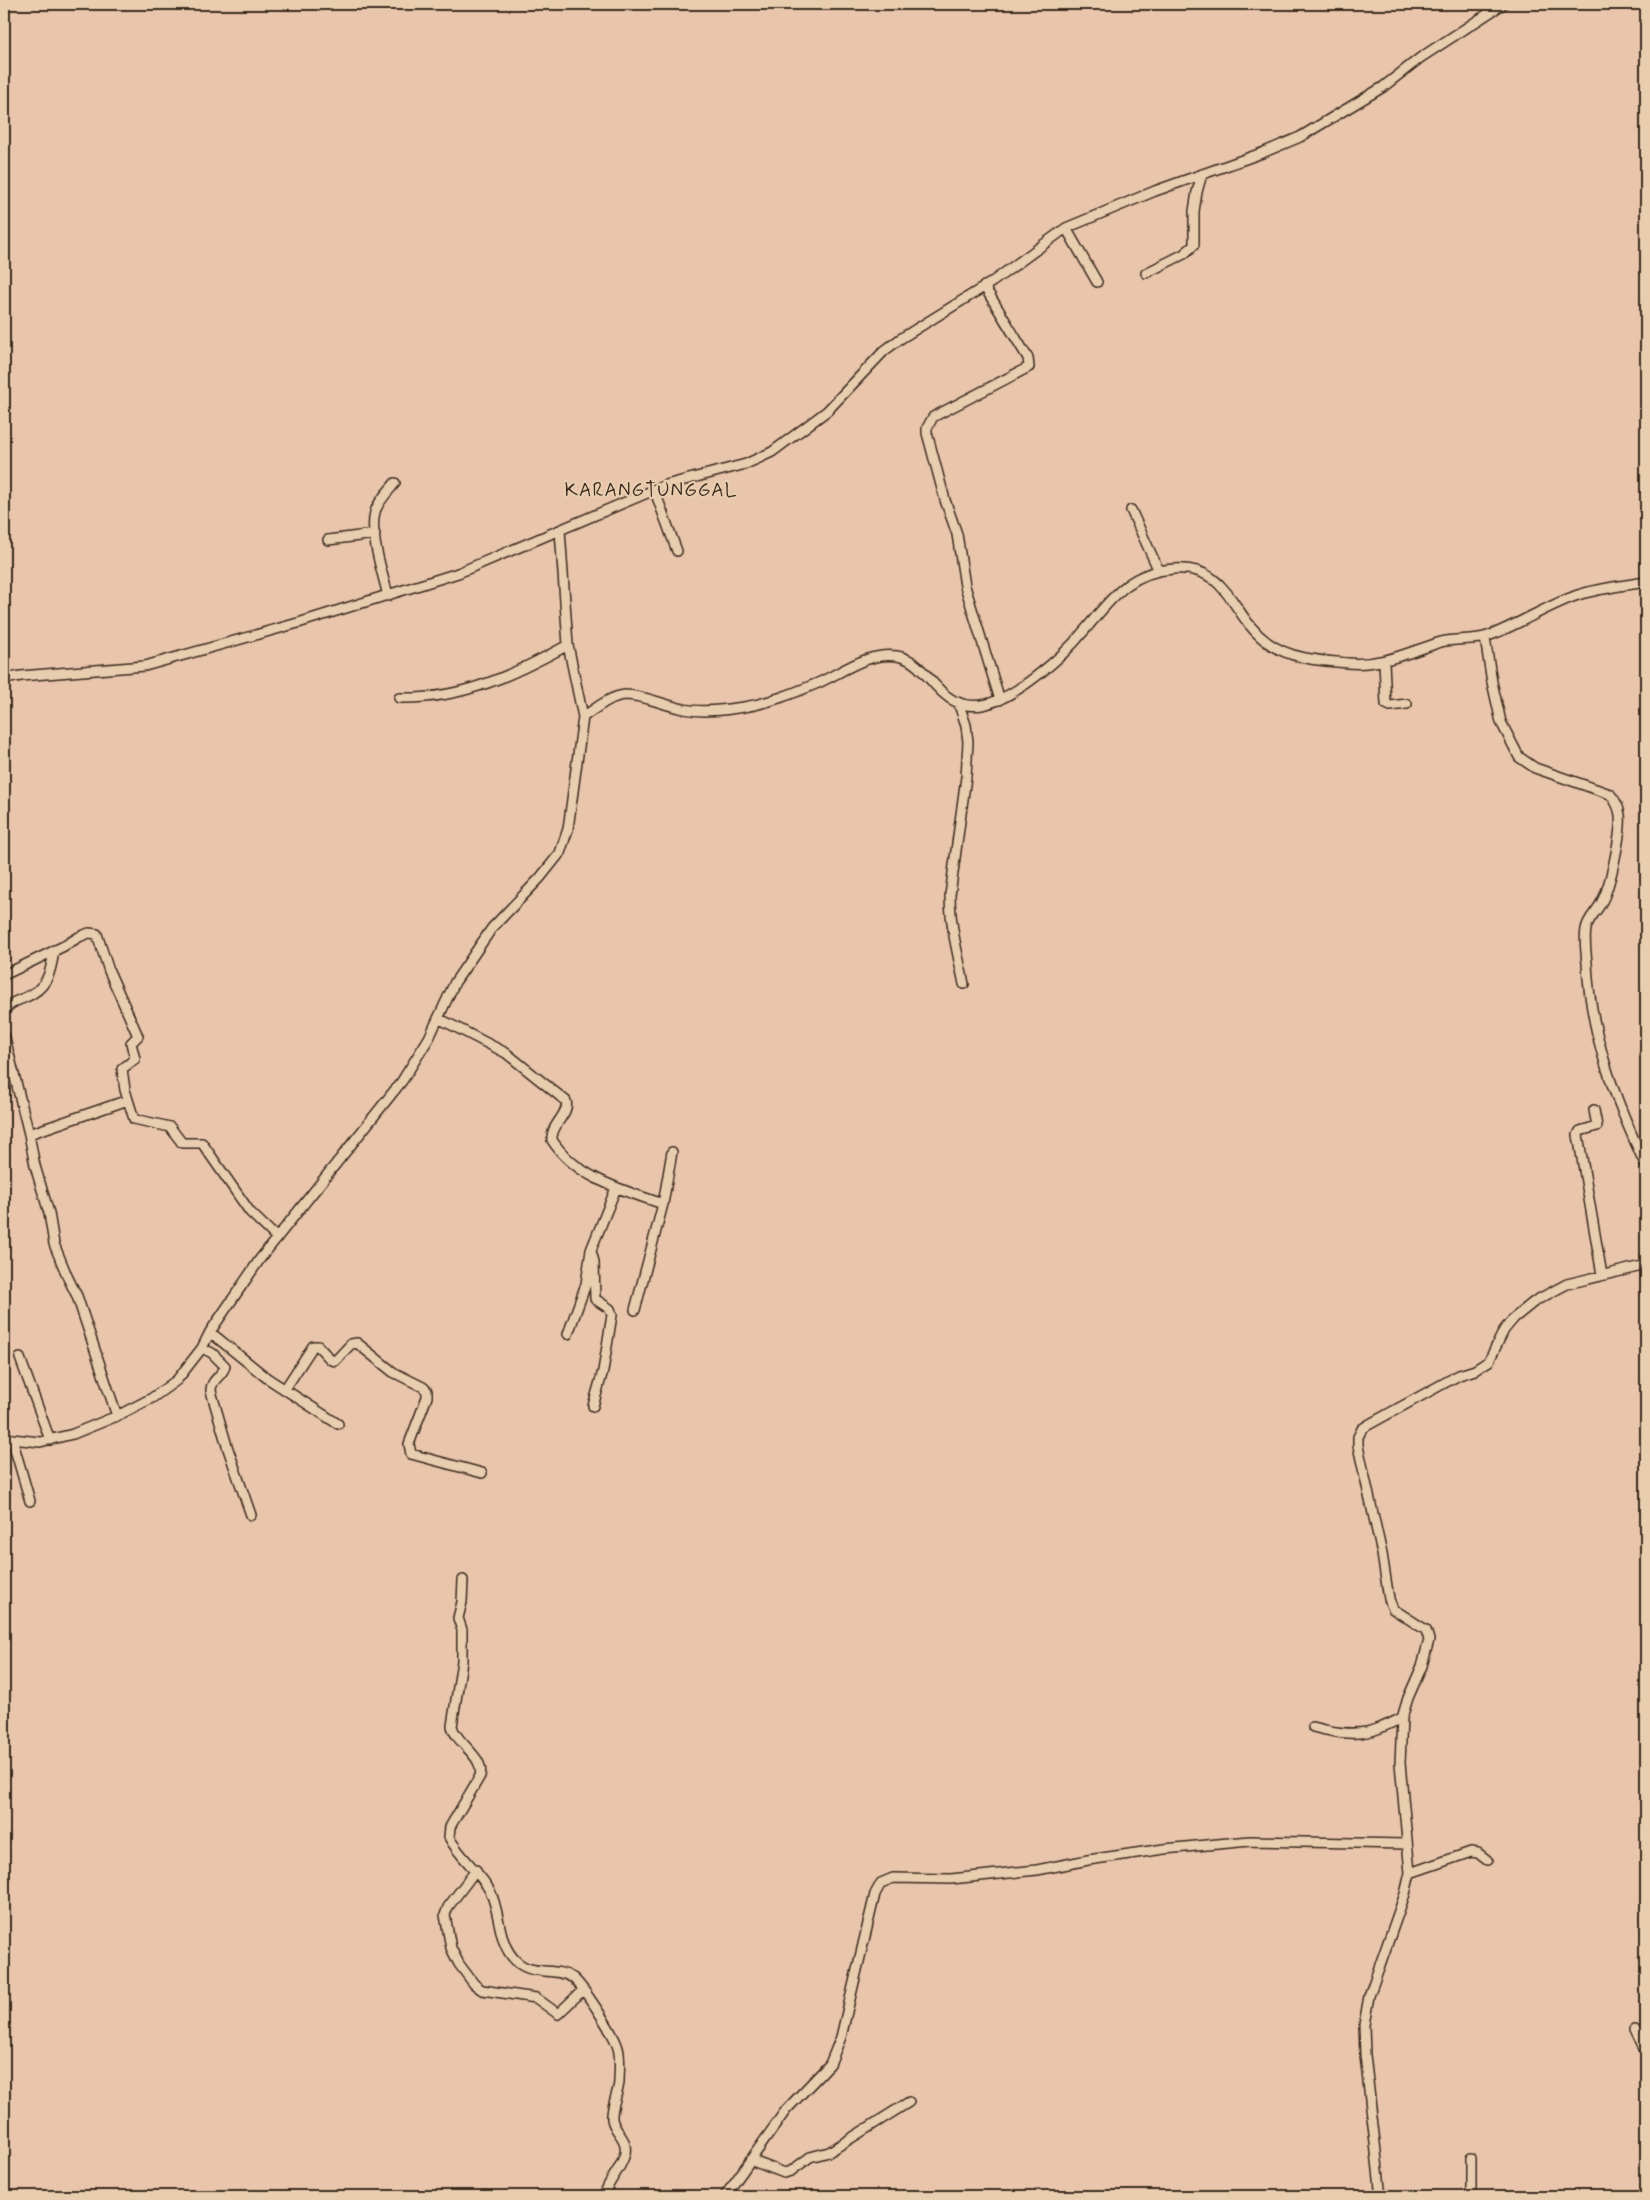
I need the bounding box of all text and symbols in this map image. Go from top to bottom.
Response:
district label: KARANGTUNGGAL [565,478,737,503]

